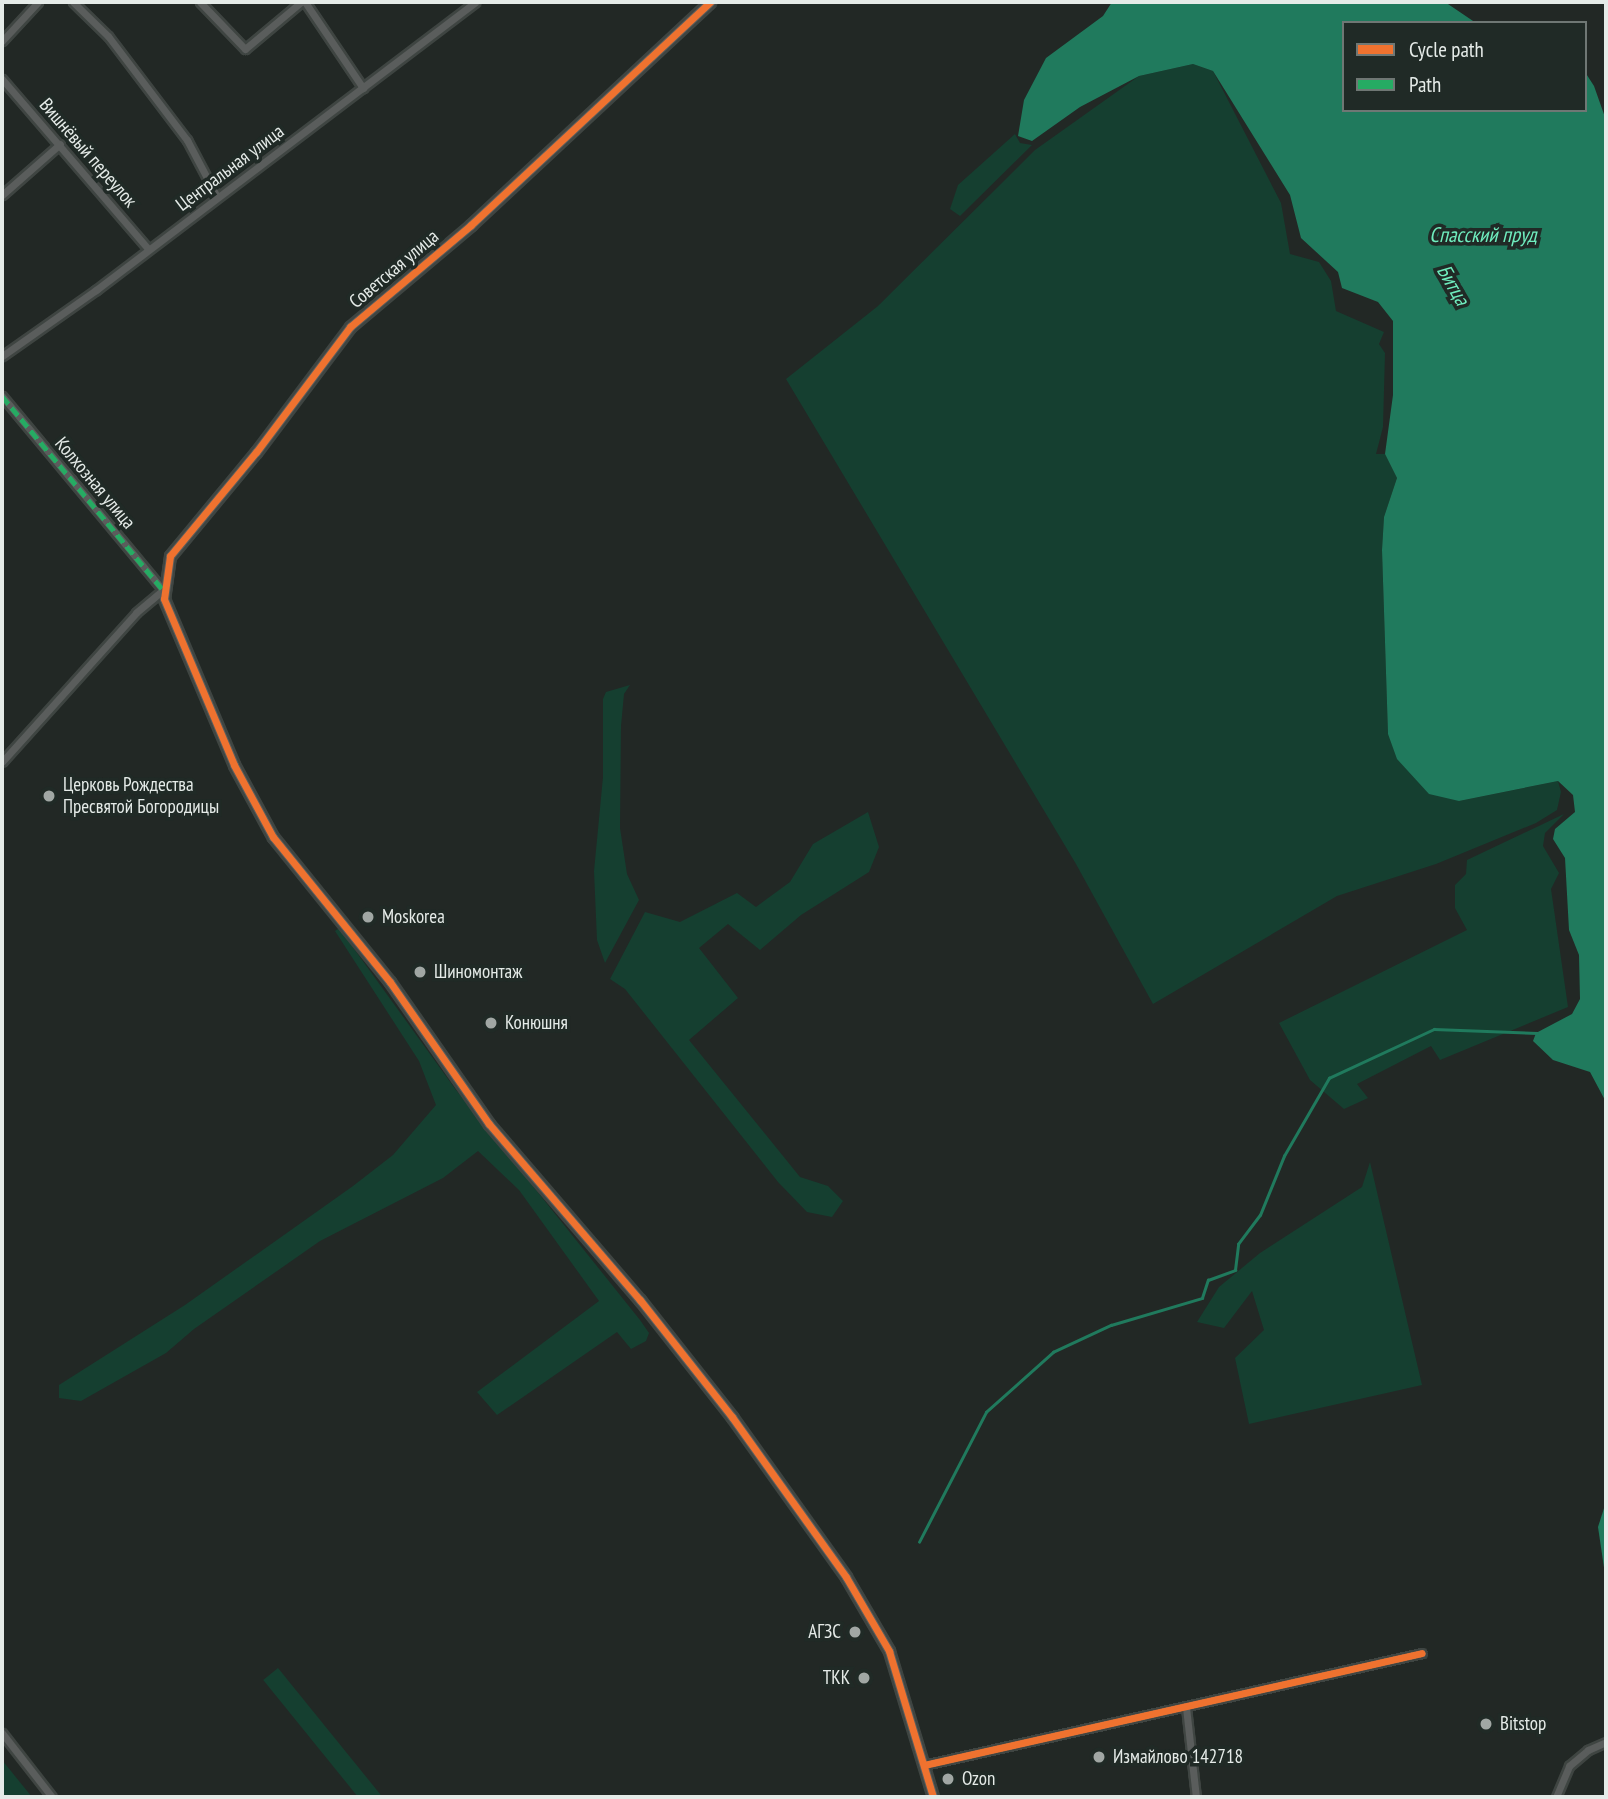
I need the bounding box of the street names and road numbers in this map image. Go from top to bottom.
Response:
street label: Вишнёвый переулок [34,94,142,212]
street label: Центральная улица [172,120,288,216]
street label: Советская улица [345,225,443,313]
street label: Колхозная улица [50,432,140,534]

